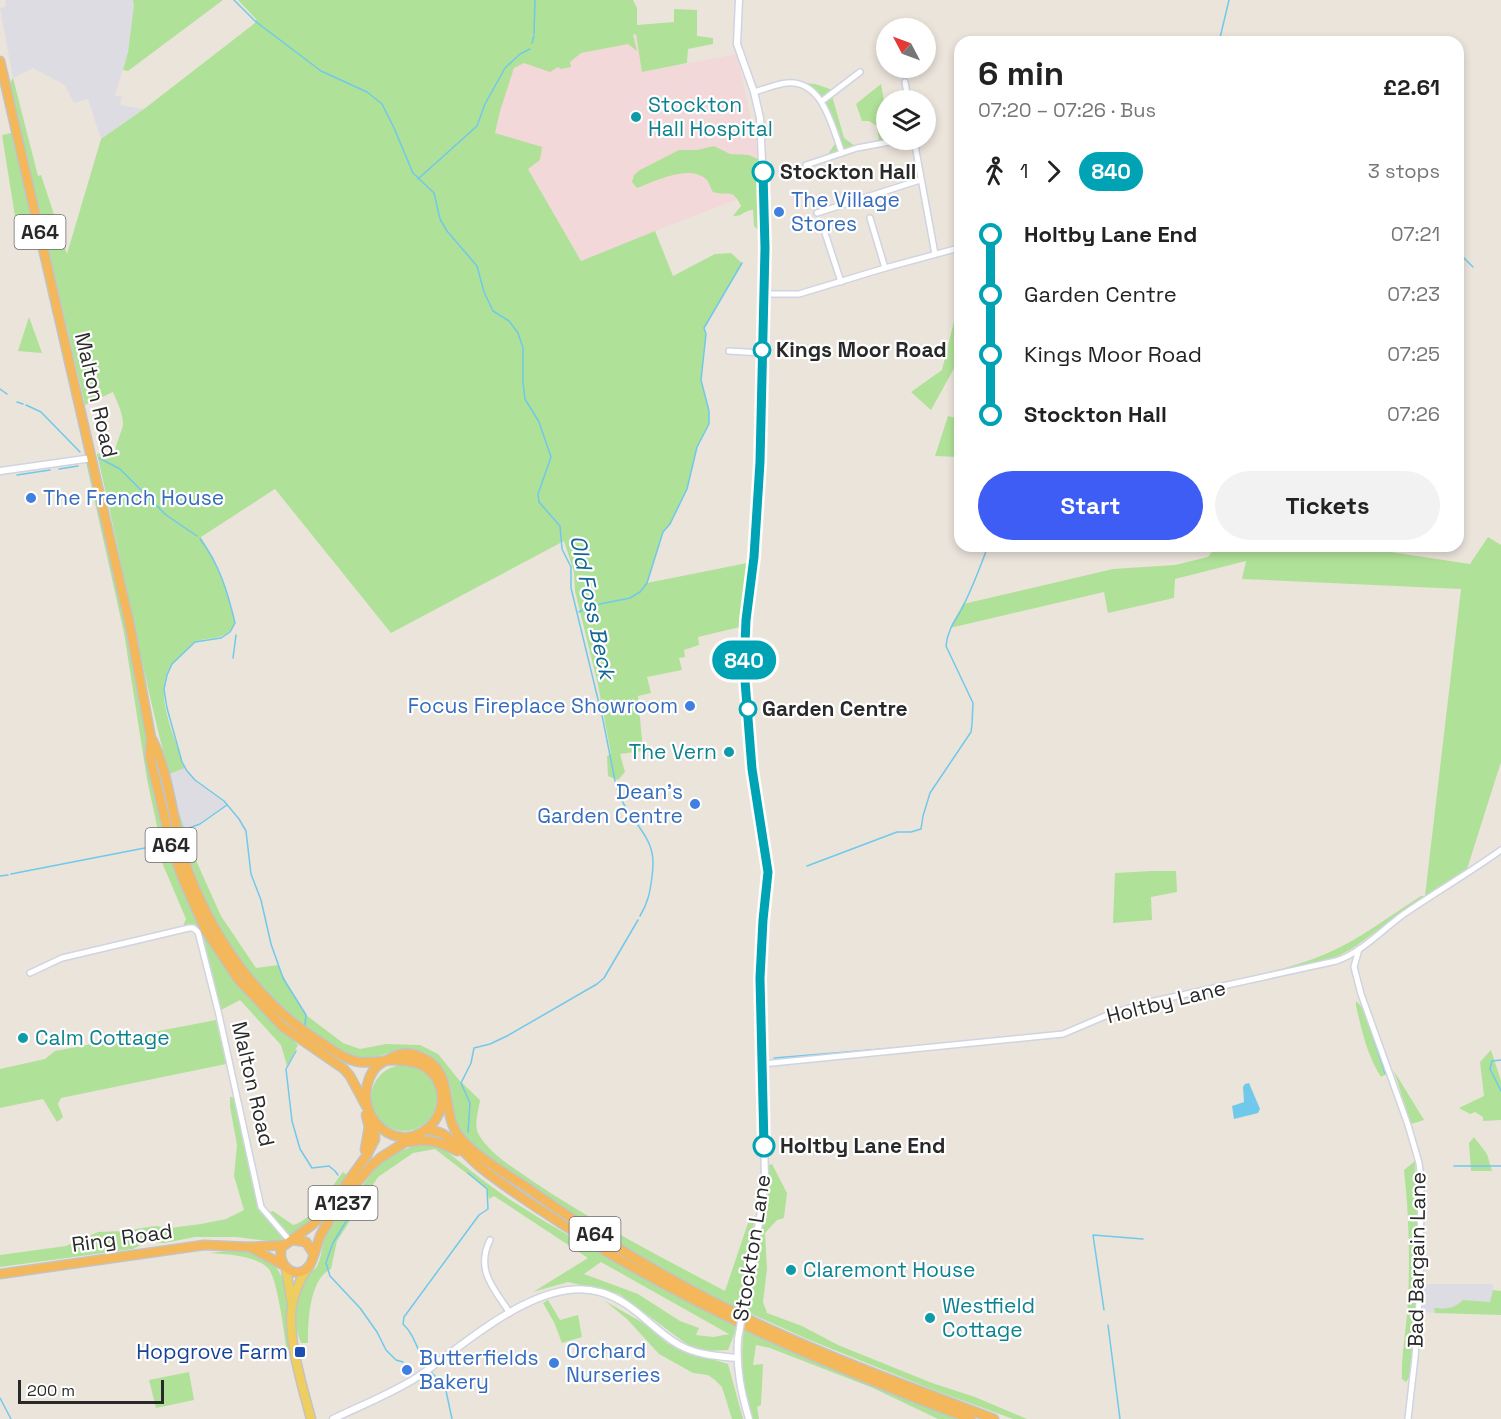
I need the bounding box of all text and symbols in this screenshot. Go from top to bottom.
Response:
north arrow [876,18,936,78]
map controls [876,18,936,150]
text: 6 min [978,53,1064,95]
text: £2.61 [1383,73,1440,101]
button: layers [876,90,936,150]
place label: Stockton Hall Hospital [648,91,773,142]
text: 07:20 – 07:26 · Bus [978,97,1156,123]
marker: Stockton Hall Hospital [629,110,643,124]
icon: walk [978,155,1011,188]
icon: forward [1037,155,1070,188]
place label: Stockton Hall [780,158,916,185]
text: 1 [1020,158,1028,184]
text: 840 [1091,158,1131,185]
text: 3 stops [1368,158,1440,184]
marker: Stockton Hall [752,161,774,183]
place label: The Village Stores [791,186,900,237]
marker: The Village Stores [772,205,786,219]
road number: A64 [15,215,66,249]
text: Holtby Lane End [1024,220,1197,248]
text: 07:21 [1391,221,1440,247]
text: Garden Centre [1024,280,1177,308]
text: 07:23 [1387,281,1440,307]
street label: Malton Road [69,330,124,460]
place label: Kings Moor Road [776,336,947,363]
text: Kings Moor Road [1024,340,1202,368]
marker: Kings Moor Road [753,341,771,359]
text: 07:25 [1387,341,1440,367]
text: Stockton Hall [1024,400,1167,428]
text: 07:26 [1387,401,1440,427]
button: Start [978,471,1203,540]
button: Tickets [1215,471,1440,540]
place label: The French House [43,484,224,511]
marker: The French House [24,491,38,505]
water label: Old Foss Beck [564,532,622,684]
line badge: 840 [710,640,778,680]
text: 840 [724,647,764,674]
place label: Focus Fireplace Showroom [408,692,678,719]
place label: Garden Centre [762,695,908,722]
marker: Focus Fireplace Showroom [683,699,697,713]
marker: Garden Centre [739,700,757,718]
place label: The Vern [629,738,717,765]
marker: The Vern [722,745,736,759]
place label: Dean's Garden Centre [537,778,683,829]
marker: Dean's Garden Centre [688,797,702,811]
road number: A64 [146,828,196,862]
street label: Holtby Lane [1103,974,1228,1029]
street label: Malton Road [226,1019,281,1149]
place label: Calm Cottage [35,1024,170,1051]
marker: Calm Cottage [16,1031,30,1045]
place label: Holtby Lane End [780,1132,945,1159]
marker: Holtby Lane End [753,1135,775,1157]
street label: Bad Bargain Lane [1401,1172,1432,1348]
street label: Stockton Lane [727,1173,776,1323]
road number: A1237 [308,1186,378,1220]
street label: Ring Road [70,1217,174,1258]
road number: A64 [570,1217,620,1251]
place label: Claremont House [803,1256,975,1283]
marker: Claremont House [784,1263,798,1277]
place label: Westfield Cottage [942,1292,1035,1343]
marker: Westfield Cottage [923,1311,937,1325]
place label: Orchard Nurseries [566,1337,661,1388]
place label: Hopgrove Farm [136,1338,288,1365]
place label: Butterfields Bakery [419,1344,539,1395]
marker: Hopgrove Farm [293,1345,307,1359]
marker: Orchard Nurseries [547,1356,561,1370]
marker: Butterfields Bakery [400,1363,414,1377]
scale bar [18,1377,164,1404]
text: 200 m [27,1380,75,1401]

